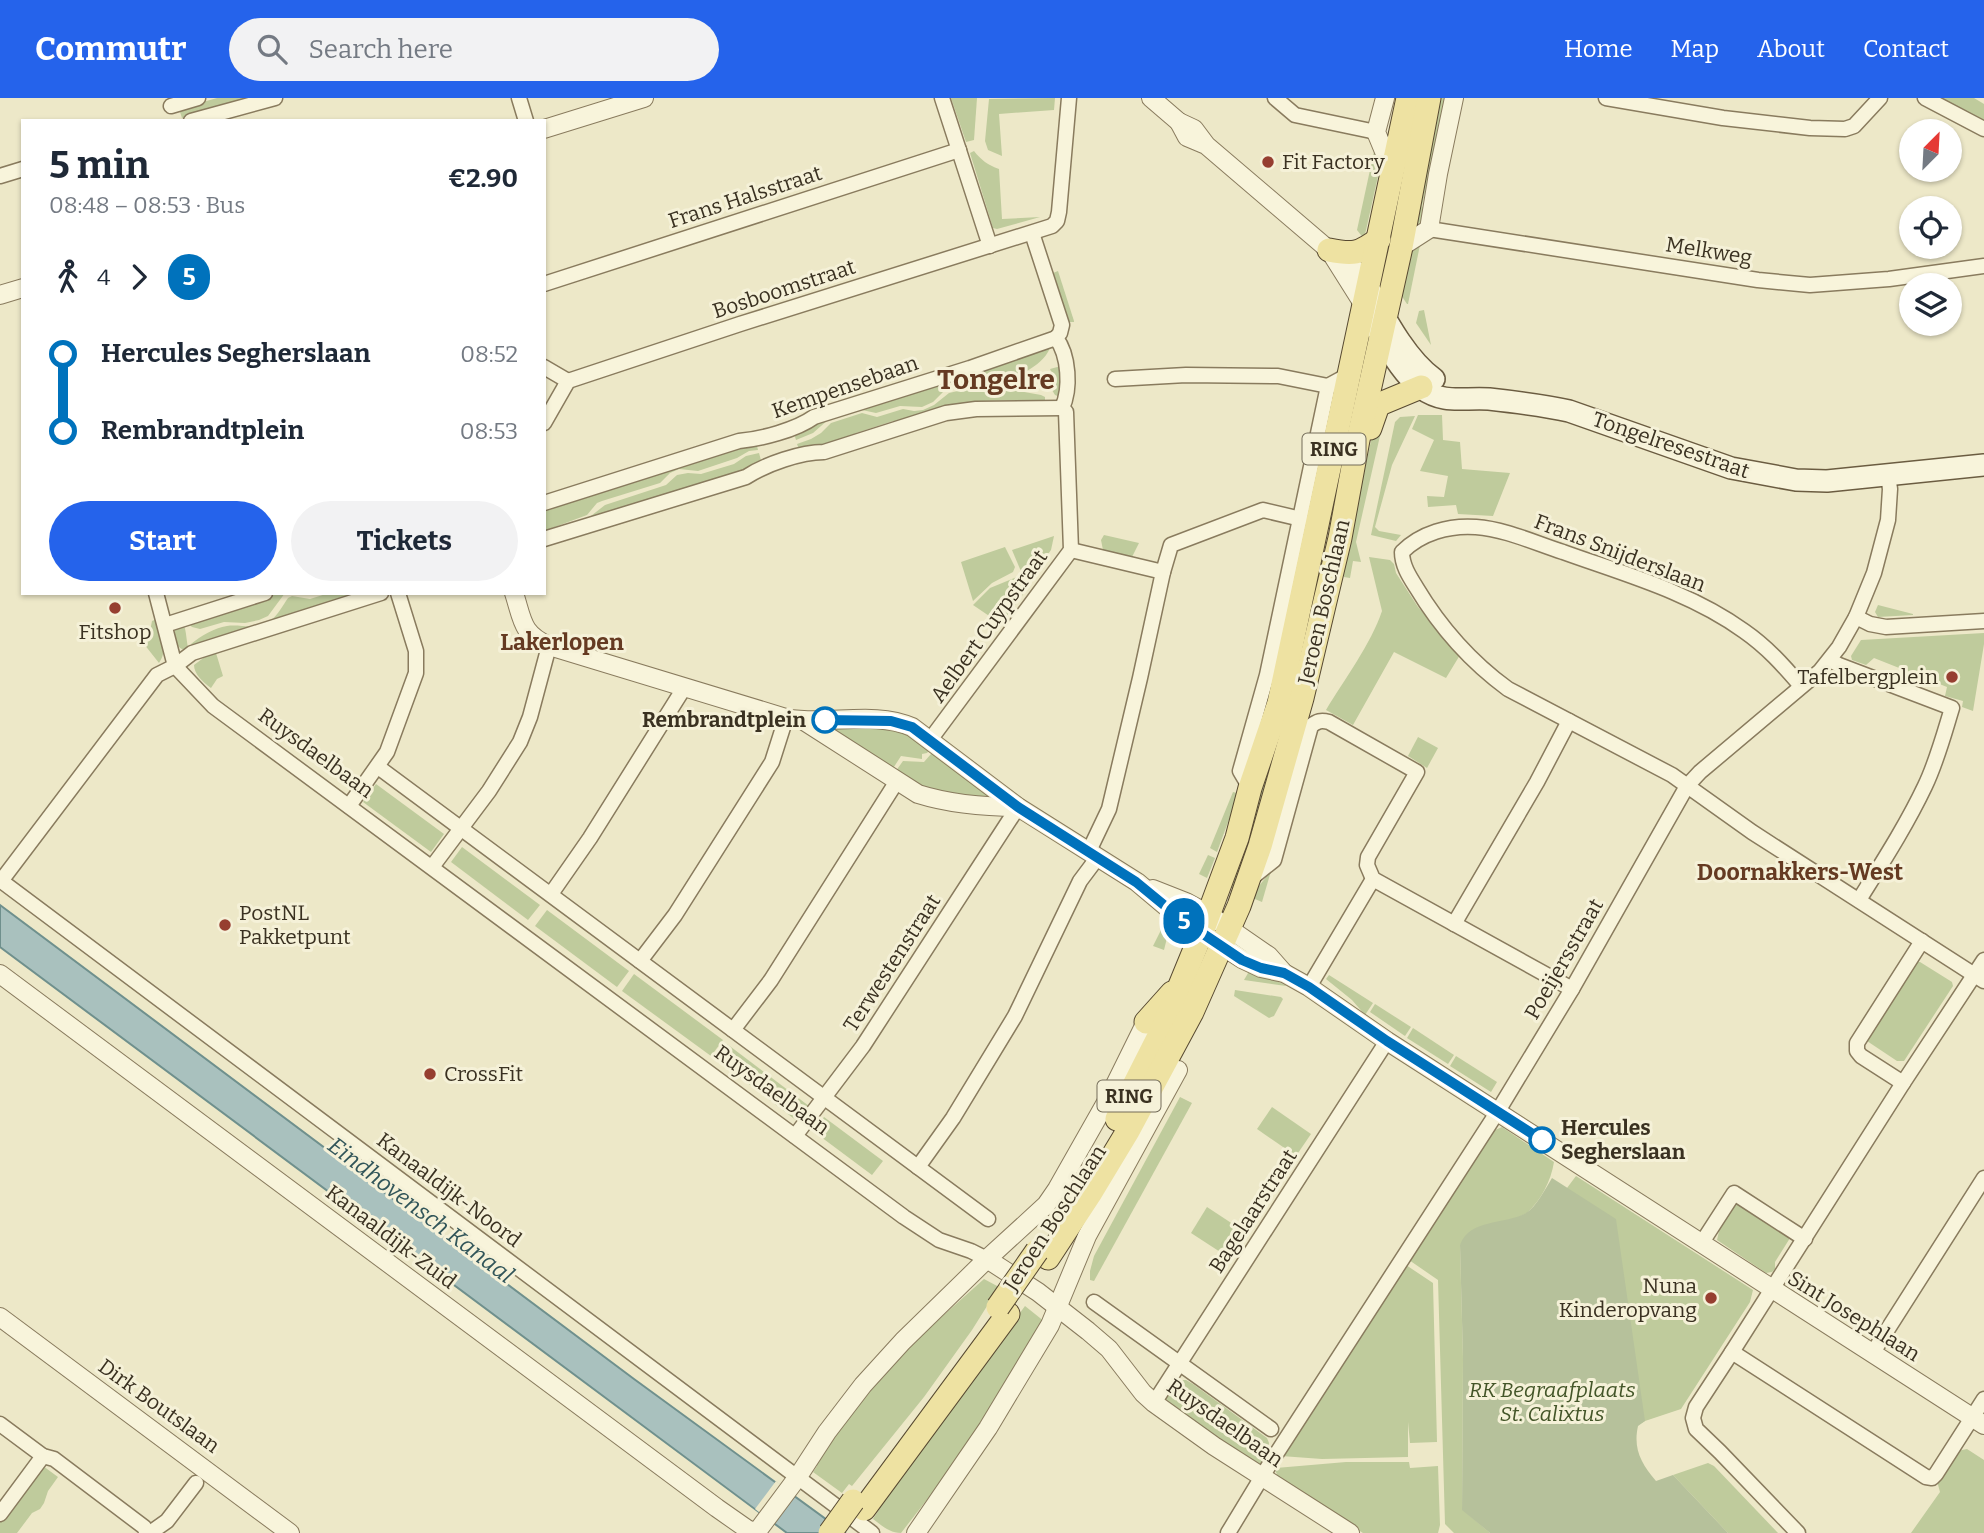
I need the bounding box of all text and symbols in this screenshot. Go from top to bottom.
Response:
search box [229,18,719,81]
text: Commutr [35,29,187,69]
icon: search [253,30,291,68]
text: Search here [309,34,453,65]
text: Home [1564,35,1633,63]
text: Map [1671,35,1719,63]
text: About [1757,35,1825,63]
text: Contact [1863,35,1949,63]
north arrow [1899,119,1962,182]
map controls [1899,119,1962,336]
text: 5 min [49,142,149,188]
place label: Fit Factory [1282,149,1386,175]
marker: Fit Factory [1260,154,1276,170]
street label: Frans Halsstraat [665,160,825,234]
text: €2.90 [448,163,518,194]
text: 08:48 – 08:53 · Bus [49,191,245,219]
button: locate [1899,196,1962,259]
street label: Melkweg [1664,231,1754,271]
street label: Bosboomstraat [709,254,859,324]
icon: walk [49,258,87,296]
icon: forward [120,258,158,296]
text: 4 [97,263,110,291]
text: 5 [182,263,196,291]
button: layers [1899,273,1962,336]
text: Hercules Segherslaan [101,338,370,369]
text: 08:52 [460,340,518,368]
street label: Kempensebaan [769,350,921,424]
district label: Tongelre [937,363,1055,396]
street label: Tongelresestraat [1589,406,1753,484]
text: Rembrandtplein [101,415,304,446]
text: 08:53 [460,417,518,445]
road number: RING [1302,434,1366,464]
button: Start [49,501,277,581]
button: Tickets [291,501,518,581]
street label: Frans Snijderslaan [1531,508,1709,598]
street label: Jeroen Boschlaan [1292,517,1356,688]
street label: Aelbert Cuypstraat [925,544,1053,708]
marker: Fitshop [107,600,123,616]
place label: Fitshop [79,619,151,645]
district label: Lakerlopen [500,628,624,656]
place label: Tafelbergplein [1797,664,1938,690]
marker: Tafelbergplein [1944,669,1960,685]
street label: Ruysdaelbaan [253,702,379,804]
place label: Rembrandtplein [642,707,806,733]
marker: Rembrandtplein [812,707,838,733]
district label: Doornakkers-West [1697,858,1903,886]
street label: Terwestenstraat [838,889,946,1037]
street label: Poeijersstraat [1519,894,1609,1024]
line badge: 5 [1161,898,1207,944]
place label: PostNL Pakketpunt [239,900,351,950]
text: 5 [1177,907,1191,935]
marker: PostNL Pakketpunt [217,917,233,933]
street label: Ruysdaelbaan [709,1039,835,1141]
place label: CrossFit [444,1061,524,1087]
marker: CrossFit [422,1066,438,1082]
road number: RING [1098,1080,1160,1112]
place label: Hercules Segherslaan [1561,1115,1686,1165]
street label: Kanaaldijk-Noord [372,1127,526,1253]
marker: Hercules Segherslaan [1529,1127,1555,1153]
water label: Eindhovensch Kanaal [323,1131,519,1289]
street label: Jeroen Boschlaan [998,1140,1112,1297]
street label: Bagelaarstraat [1203,1144,1303,1278]
street label: Kanaaldijk-Zuid [320,1179,462,1295]
street label: Sint Josephlaan [1783,1265,1925,1367]
place label: Nuna Kinderopvang [1559,1273,1698,1323]
marker: Nuna Kinderopvang [1703,1290,1719,1306]
street label: Dirk Boutslaan [93,1353,225,1459]
street label: Ruysdaelbaan [1162,1373,1288,1473]
park label: RK Begraafplaats St. Calixtus [1469,1377,1635,1427]

